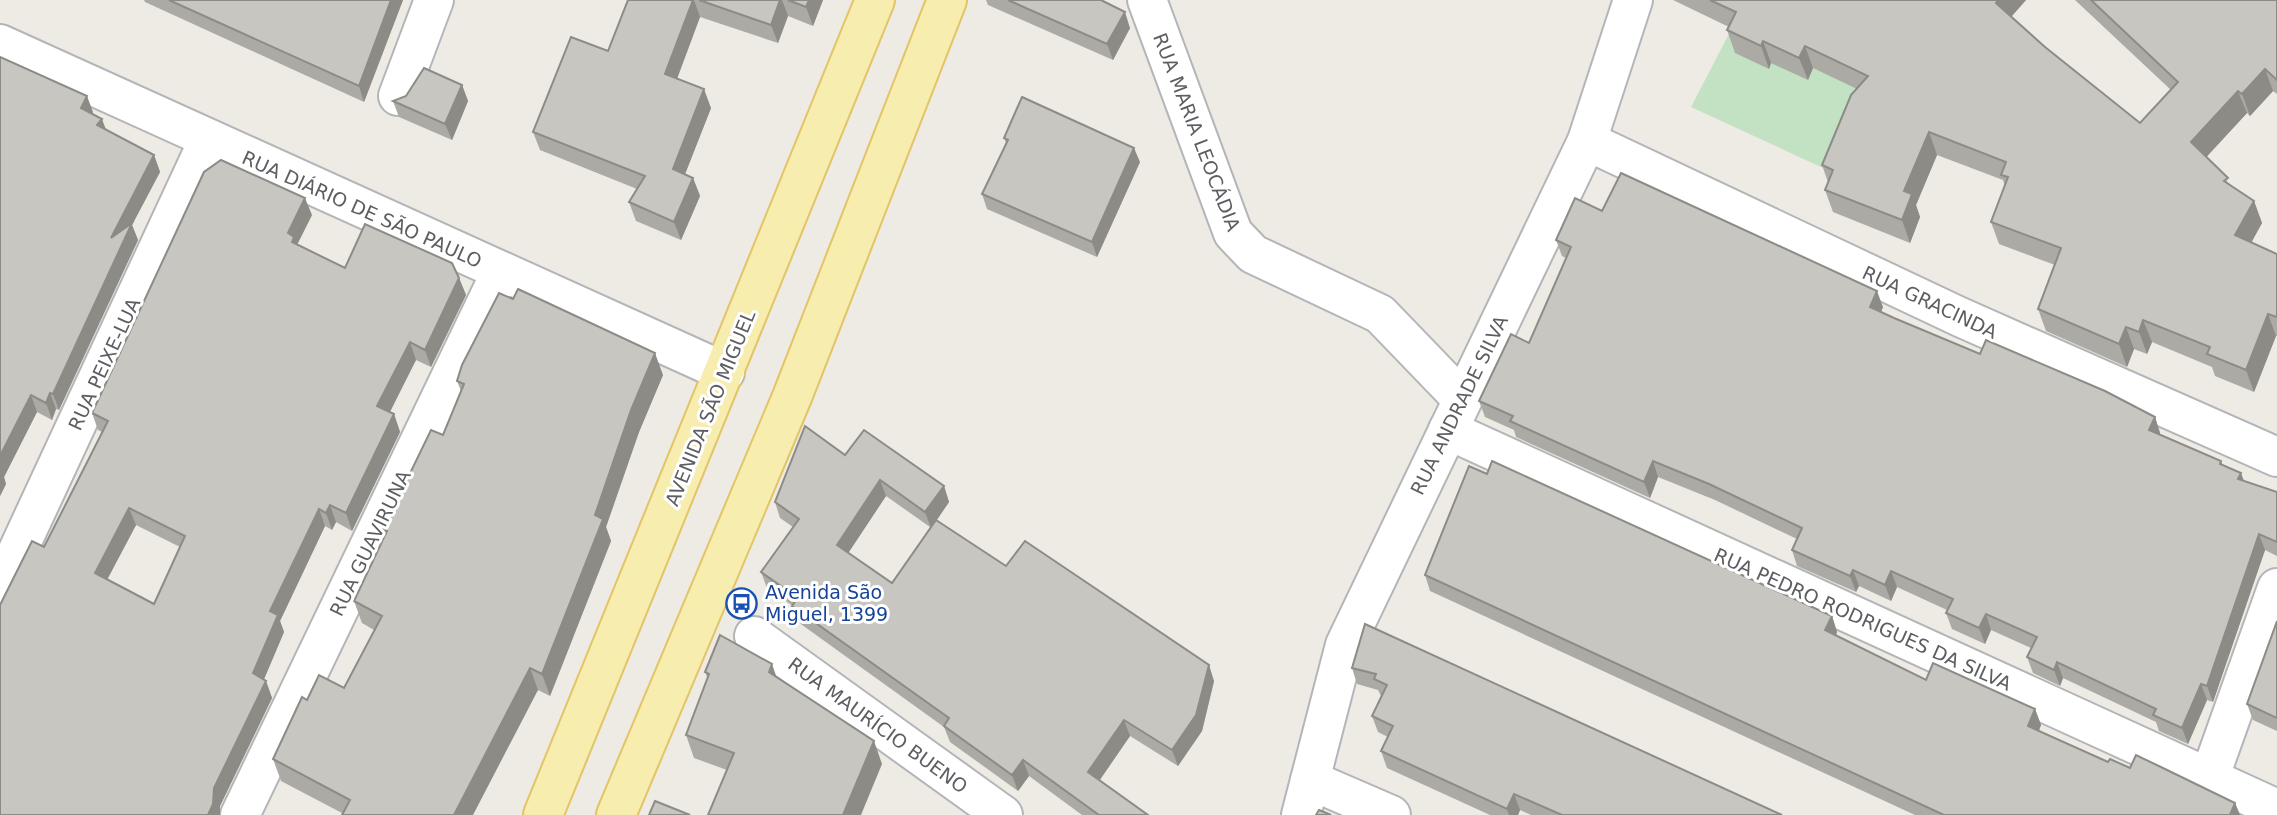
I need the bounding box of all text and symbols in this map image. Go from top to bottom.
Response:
street label: RUA MARIA LEOCÁDIA [1149,30,1245,234]
street label: RUA DIÁRIO DE SÃO PAULO [239,146,485,272]
street label: RUA GRACINDA [1859,261,2001,343]
street label: RUA PEIXE-LUA [64,294,144,434]
street label: AVENIDA SÃO MIGUEL [661,307,760,509]
street label: RUA ANDRADE SILVA [1406,312,1512,498]
street label: RUA GUAVIRUNA [325,467,415,619]
street label: RUA PEDRO RODRIGUES DA SILVA [1711,543,2015,695]
place label: Avenida São Miguel, 1399 [765,581,888,625]
bus stop icon: Avenida São Miguel, 1399 [725,586,759,620]
street label: RUA MAURÍCIO BUENO [784,653,972,797]

